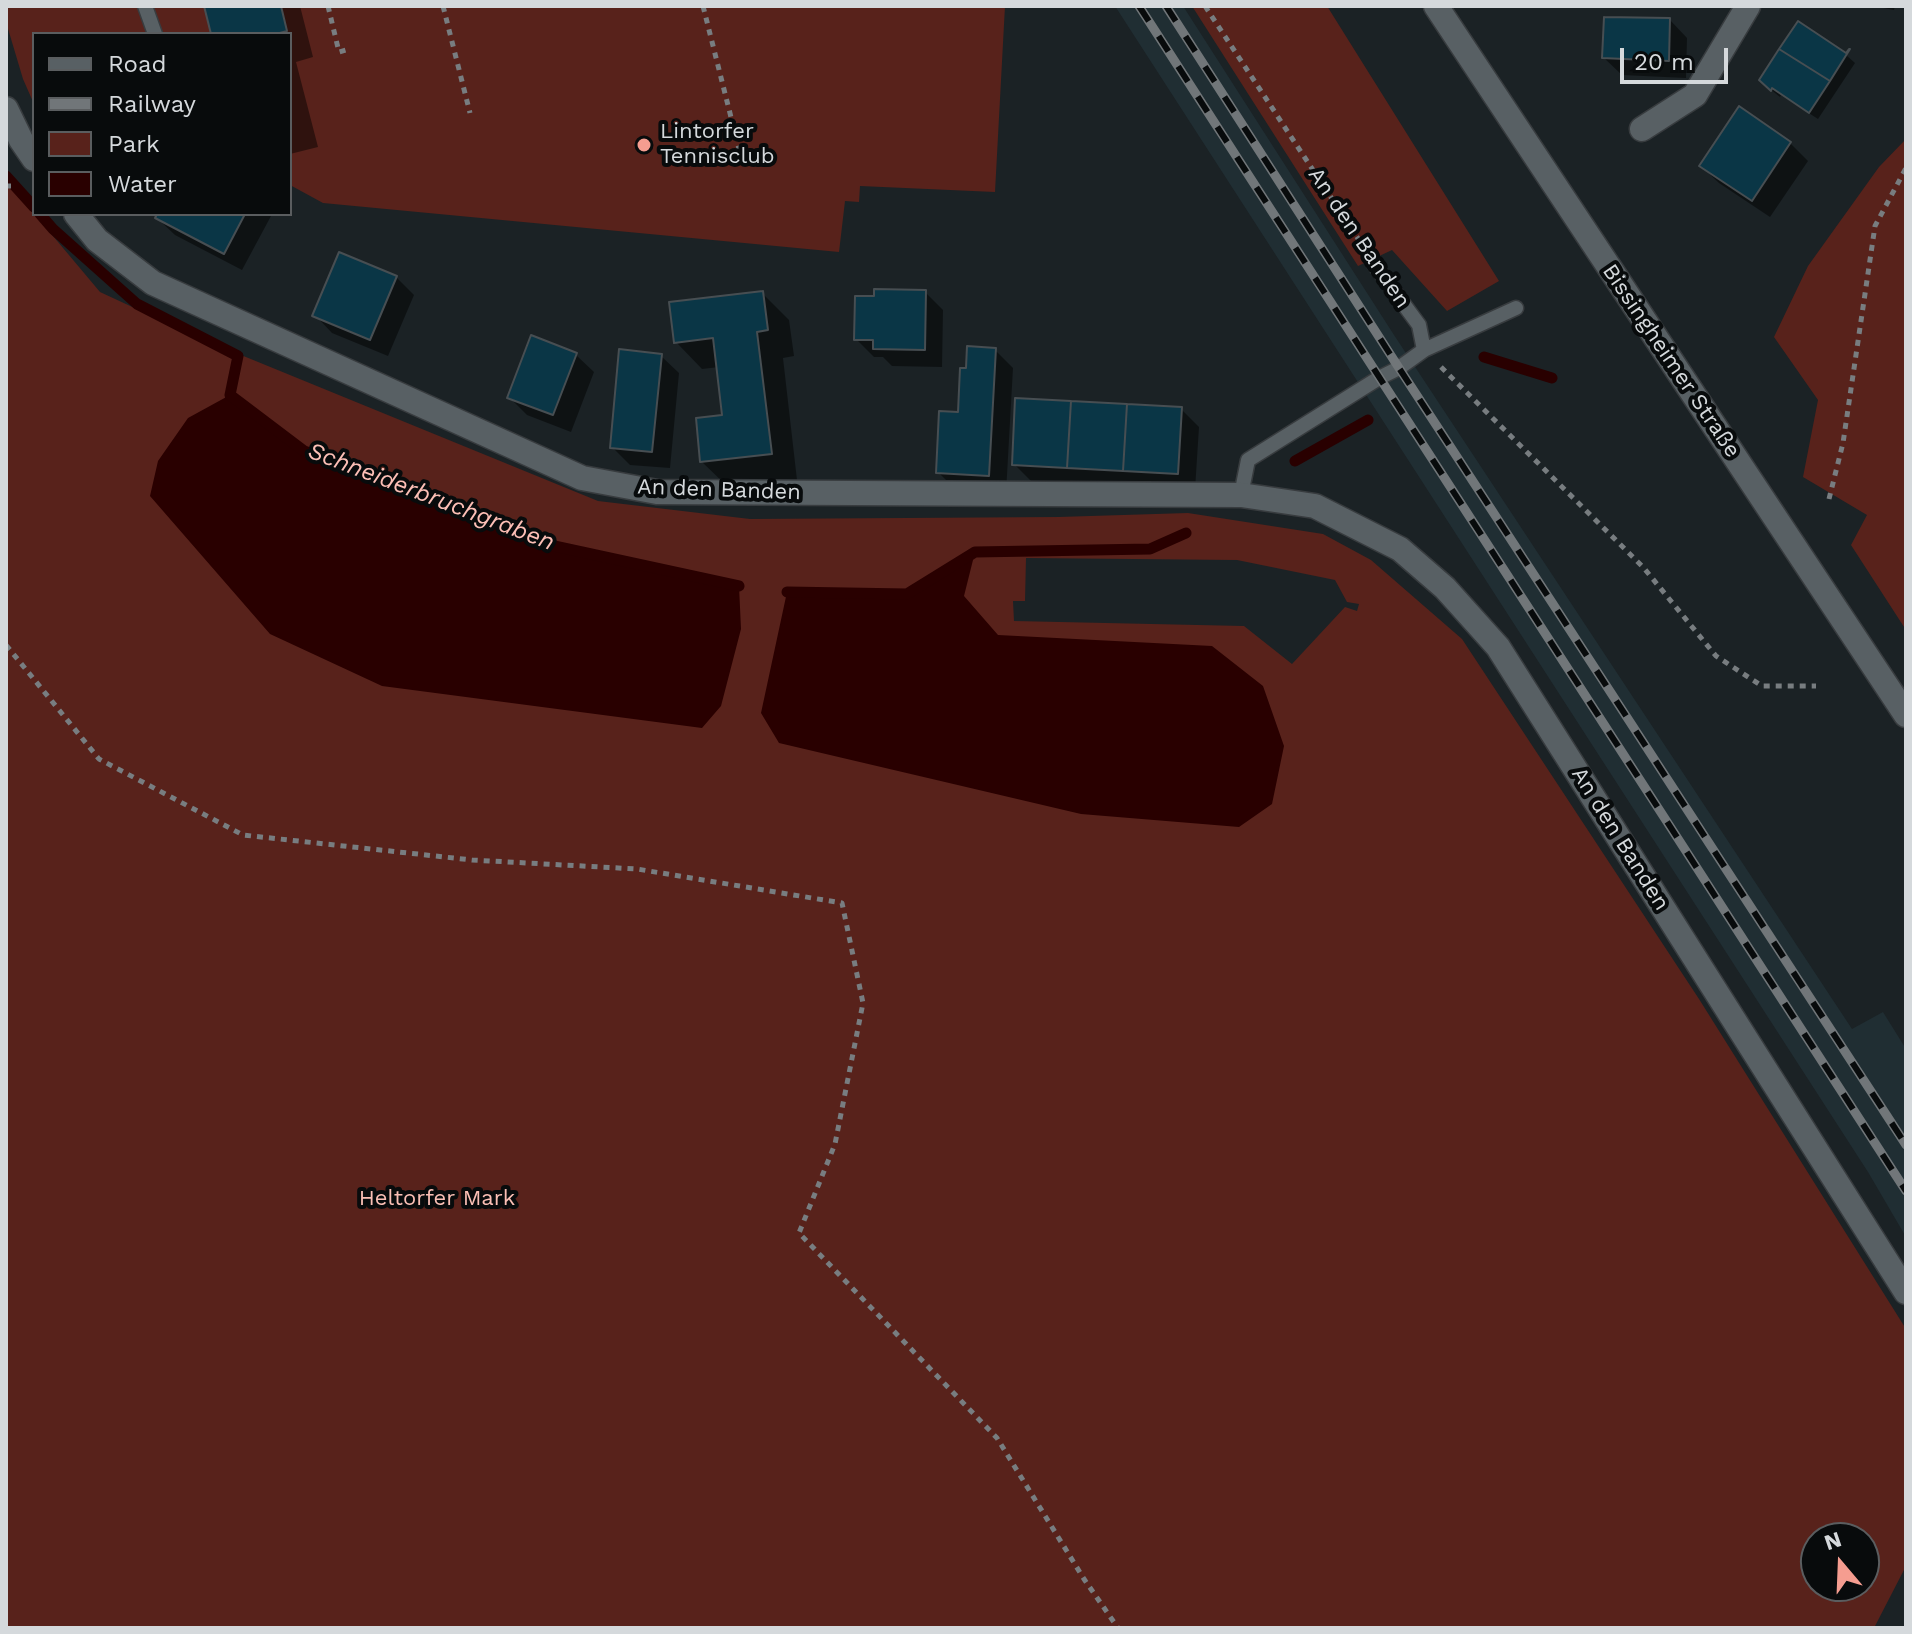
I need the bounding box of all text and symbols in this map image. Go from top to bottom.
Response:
legend [32,32,292,216]
scale bar [1624,32,1732,82]
text: 20 m [1634,48,1694,76]
text: Road [108,50,167,78]
text: Railway [108,90,196,118]
place label: Lintorfer Tennisclub [660,119,775,170]
text: Park [108,130,160,158]
marker: Lintorfer Tennisclub [635,136,653,154]
street label: An den Banden [1302,163,1416,313]
text: Water [108,170,177,198]
street label: Bissingheimer Straße [1596,259,1746,463]
water label: Schneiderbruchgraben [304,437,558,557]
street label: An den Banden [637,474,801,506]
street label: An den Banden [1565,763,1675,915]
park label: Heltorfer Mark [359,1186,515,1212]
north arrow [1800,1522,1880,1602]
text: N [1821,1526,1844,1555]

